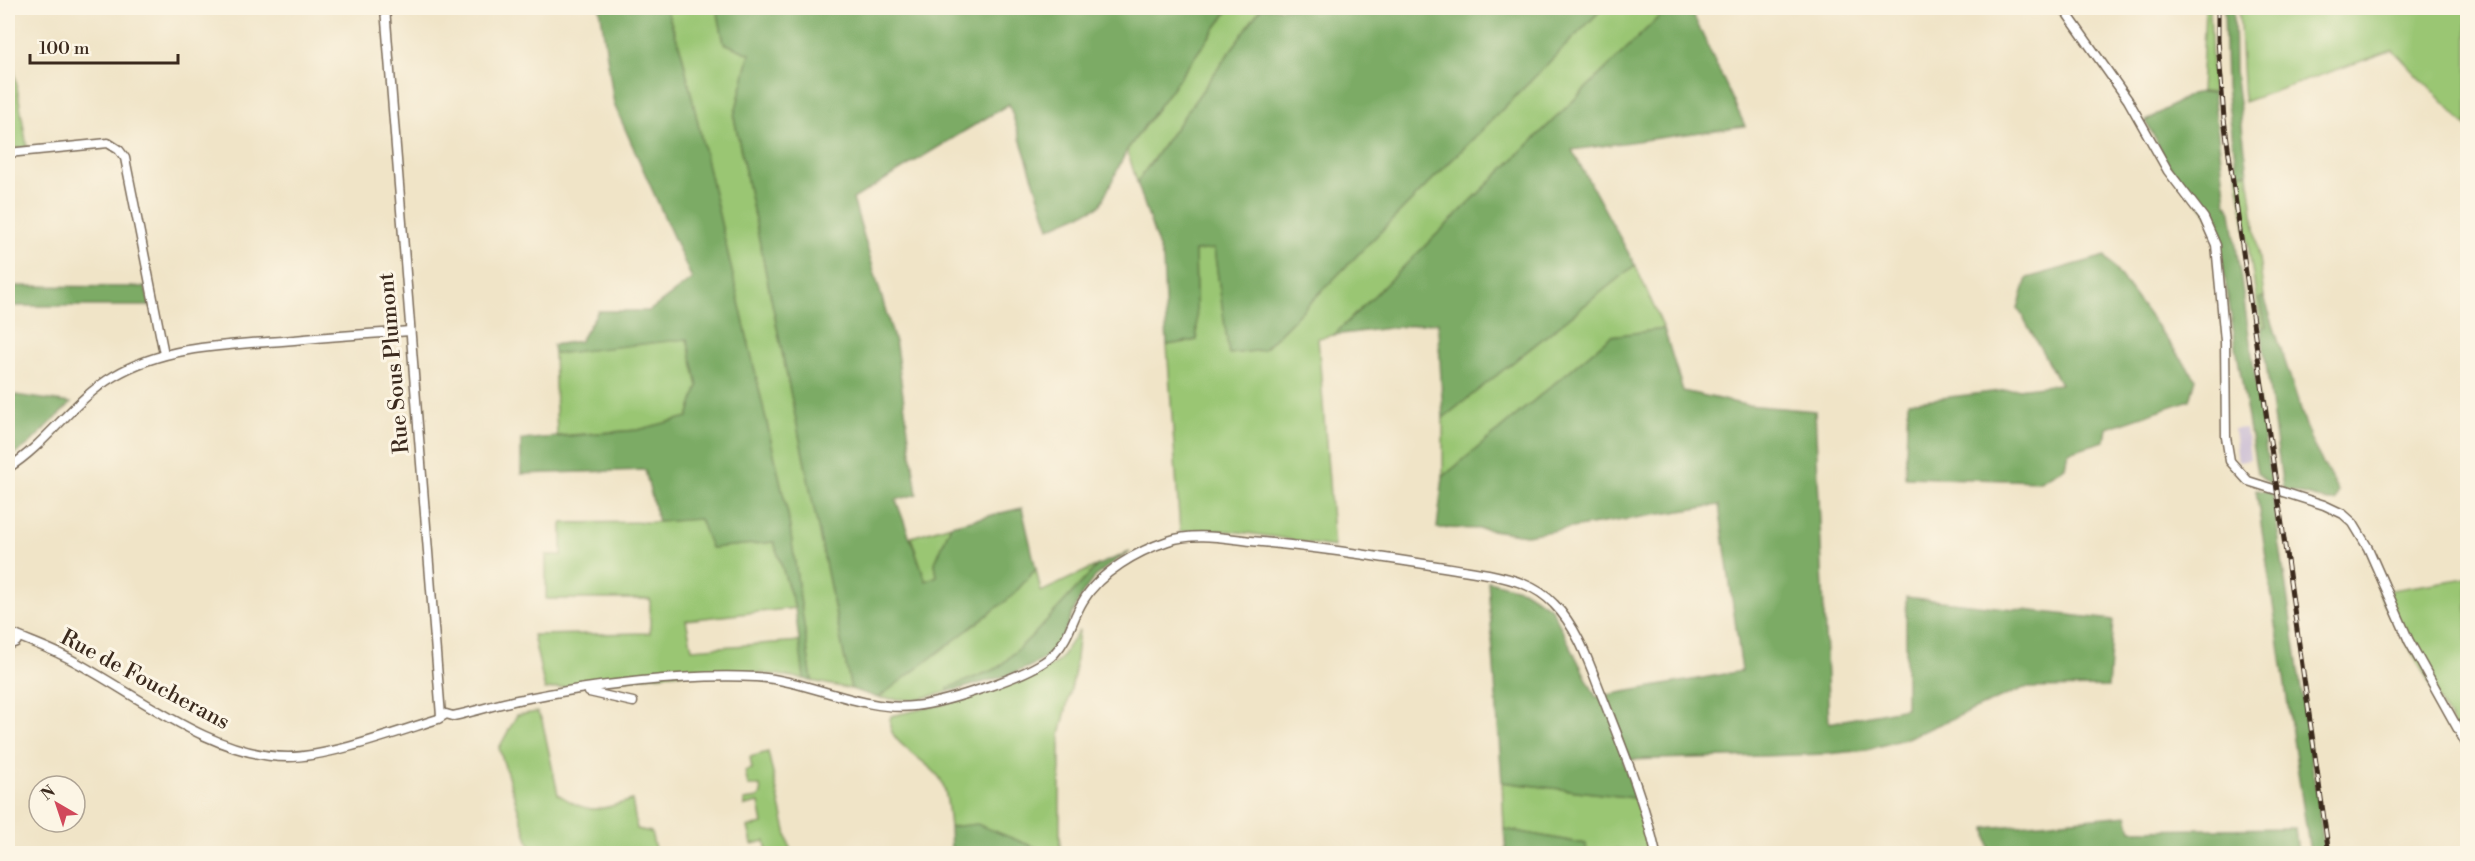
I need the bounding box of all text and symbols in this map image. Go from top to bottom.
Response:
scale bar [30,27,178,65]
text: 100 m [39,37,90,60]
street label: Rue Sous Plumont [373,271,415,455]
street label: Rue de Foucherans [56,624,234,736]
north arrow [27,774,87,834]
text: N [37,781,60,805]

